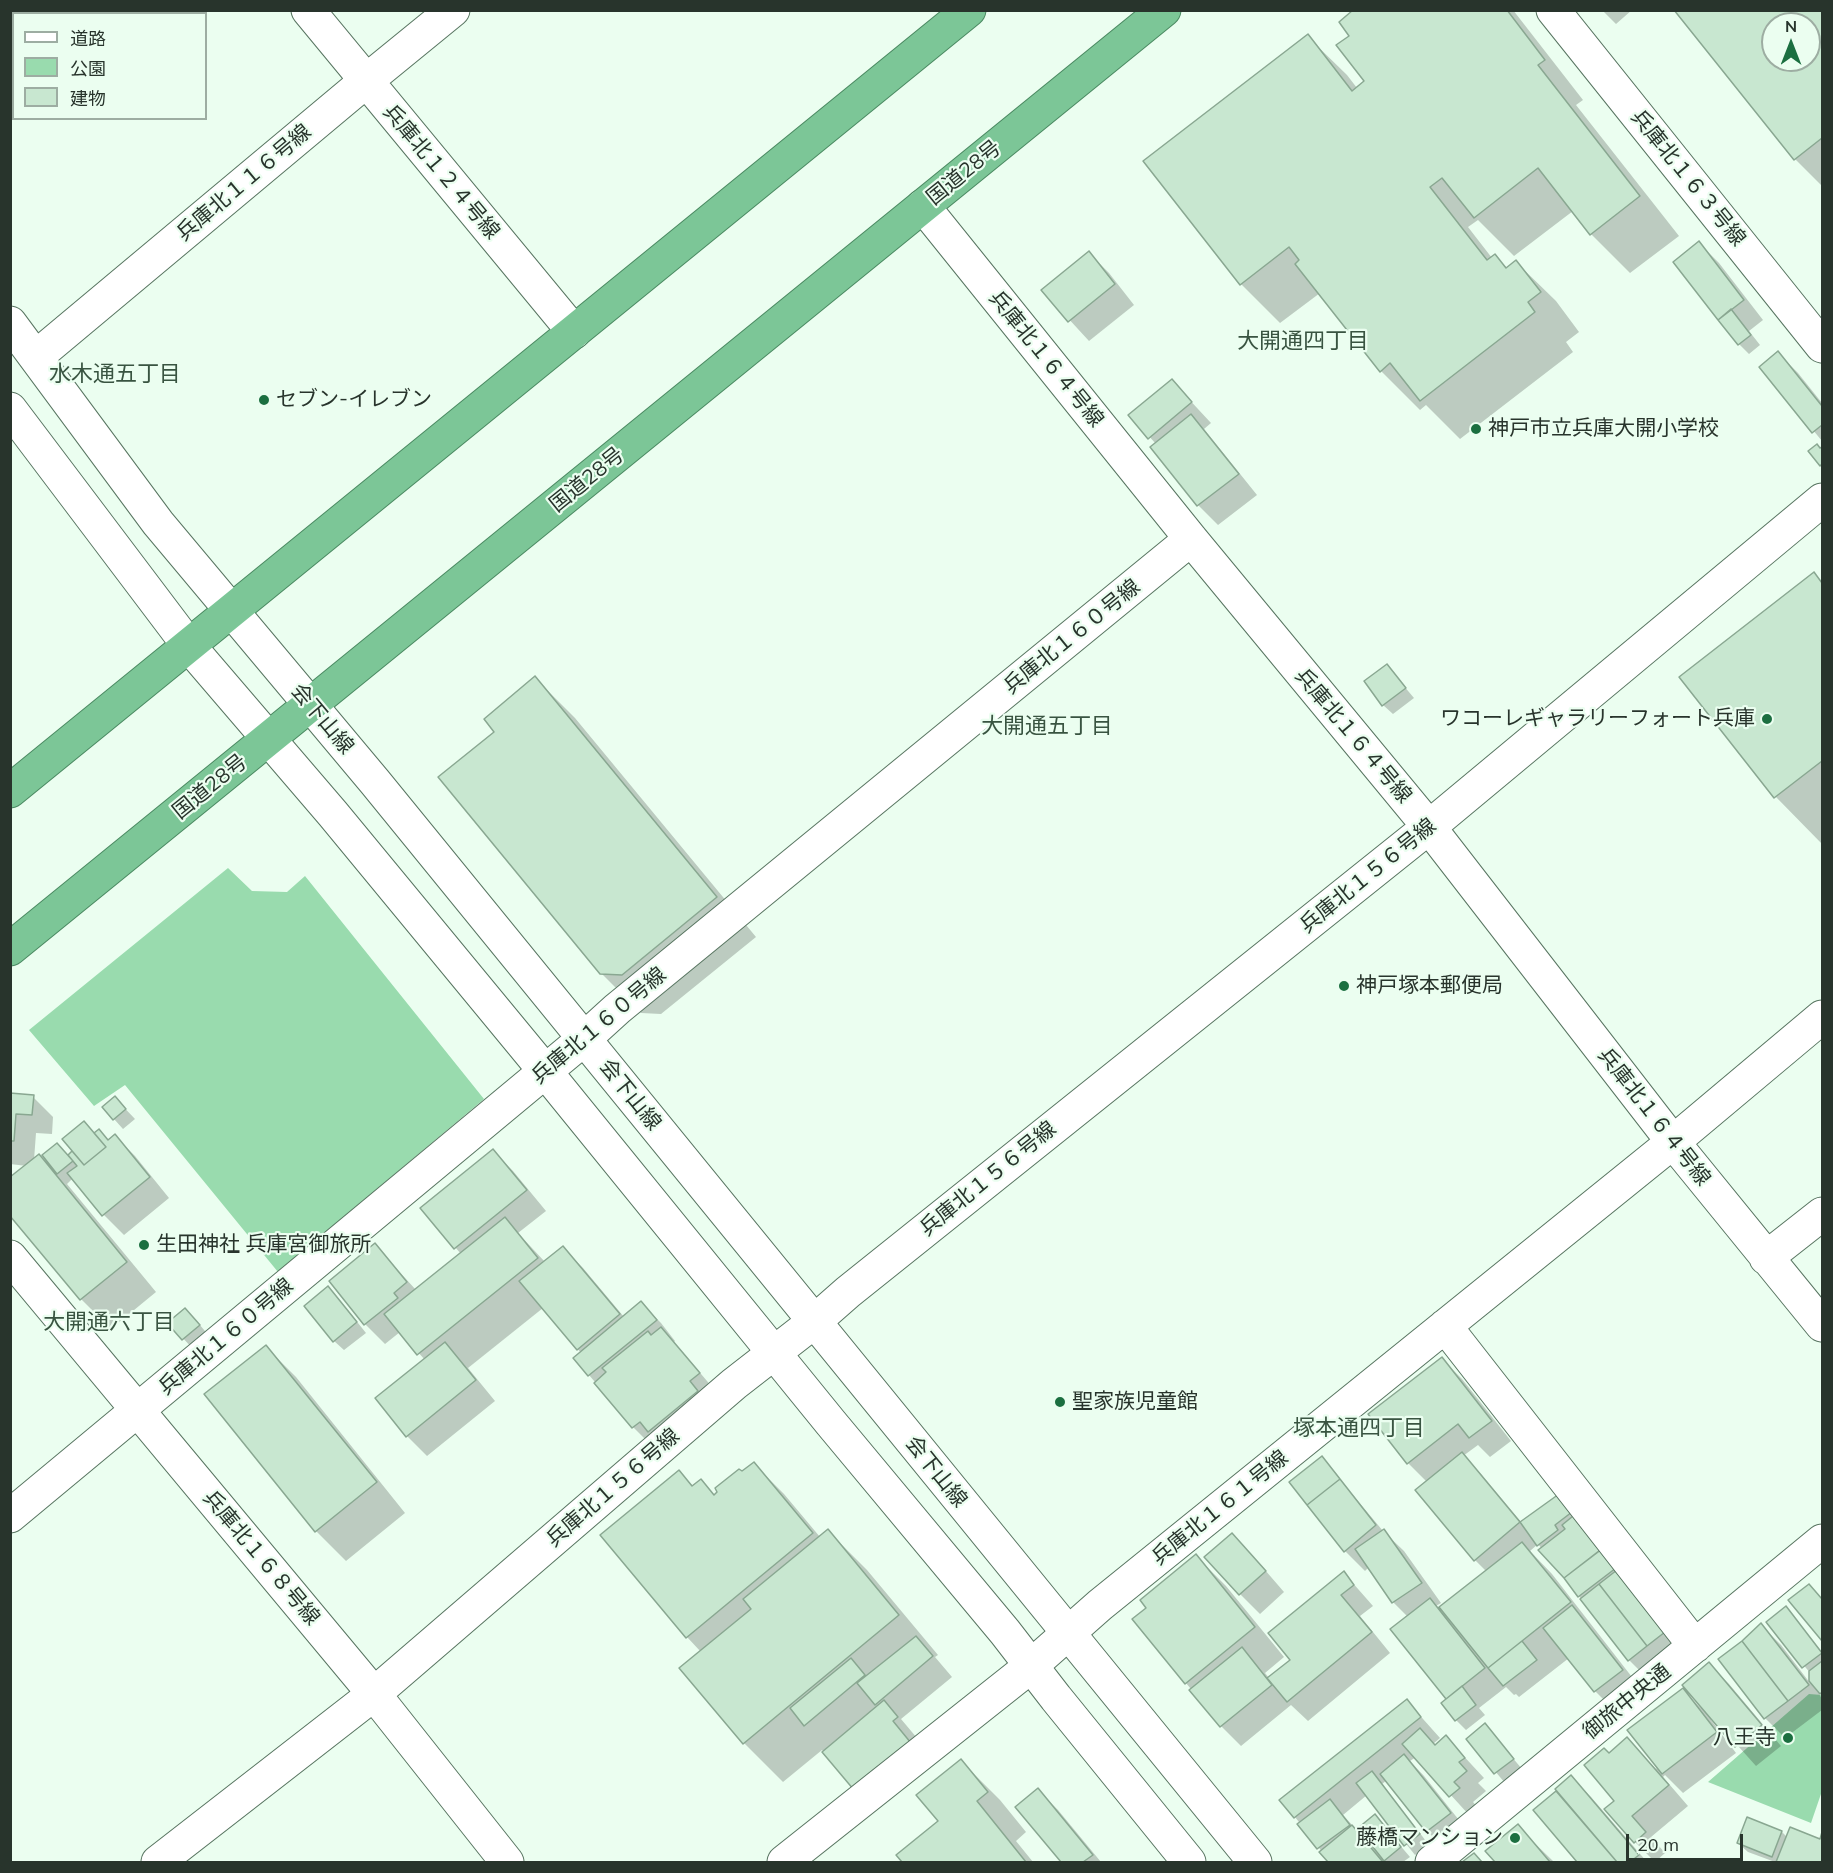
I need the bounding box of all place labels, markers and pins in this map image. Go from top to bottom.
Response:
place label: セブン-イレブン [276,387,432,413]
marker: セブン-イレブン [257,393,271,407]
place label: 神戸市立兵庫大開小学校 [1488,416,1719,442]
marker: 神戸市立兵庫大開小学校 [1469,422,1483,436]
place label: ワコーレギャラリーフォート兵庫 [1440,706,1755,732]
marker: ワコーレギャラリーフォート兵庫 [1760,712,1774,726]
place label: 神戸塚本郵便局 [1356,973,1503,999]
marker: 神戸塚本郵便局 [1337,979,1351,993]
place label: 生田神社 兵庫宮御旅所 [156,1232,371,1258]
marker: 生田神社 兵庫宮御旅所 [137,1238,151,1252]
place label: 聖家族児童館 [1072,1389,1198,1415]
marker: 聖家族児童館 [1053,1395,1067,1409]
place label: 八王寺 [1713,1725,1776,1751]
marker: 八王寺 [1781,1731,1795,1745]
place label: 藤橋マンション [1356,1825,1503,1851]
marker: 藤橋マンション [1508,1831,1522,1845]

